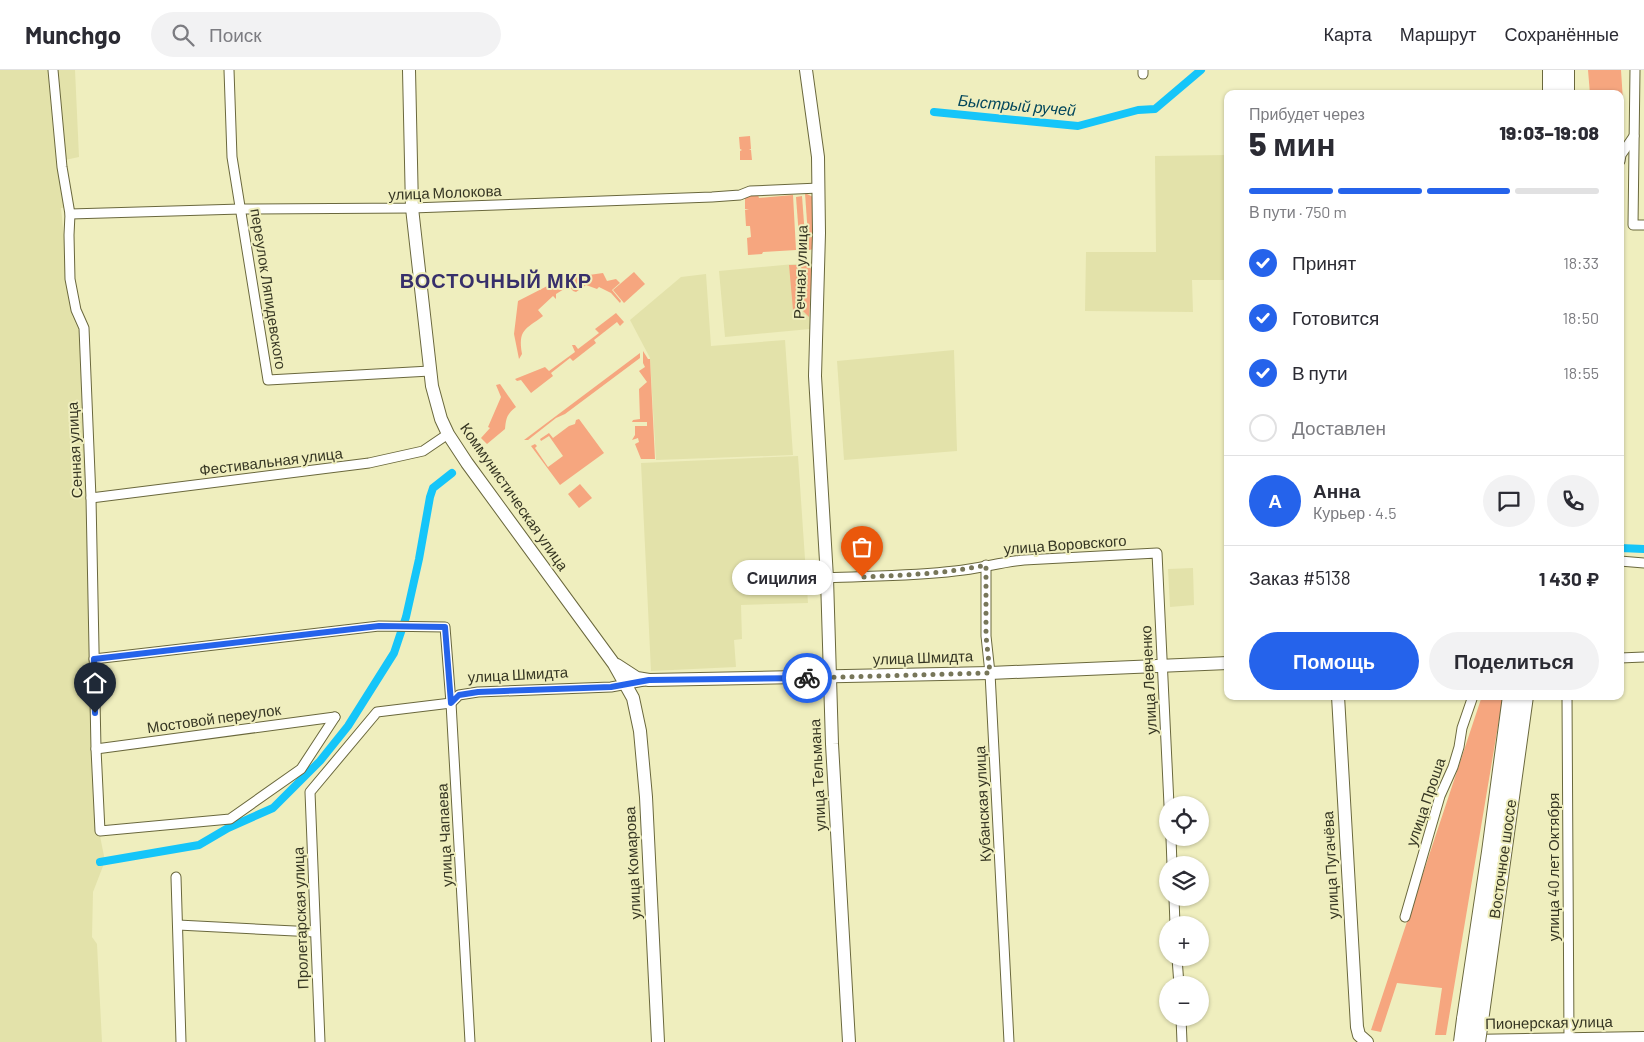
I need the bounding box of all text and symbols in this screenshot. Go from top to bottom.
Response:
search box [151,12,501,57]
text: Munchgo [25,20,121,49]
icon: search [169,21,197,49]
text: Поиск [209,23,262,46]
text: Карта [1324,23,1372,45]
text: Маршрут [1400,23,1476,45]
text: Сохранённые [1504,23,1619,45]
water label: Быстрый ручей [957,90,1077,119]
text: Прибудет через [1249,104,1365,123]
text: 19:03–19:08 [1499,121,1599,144]
text: 5 мин [1249,124,1336,162]
street label: улица Молокова [388,181,503,203]
text: В пути · 750 m [1249,202,1347,221]
street label: переулок Ляпидевского [247,207,291,370]
street label: Речная улица [789,224,811,319]
icon: check [1249,249,1277,277]
text: Принят [1292,251,1356,274]
text: 18:33 [1563,253,1599,272]
district label: ВОСТОЧНЫЙ МКР [400,268,592,292]
icon: check [1249,304,1277,332]
text: Готовится [1292,306,1379,329]
text: 18:50 [1562,308,1599,327]
icon: check [1249,359,1277,387]
text: В пути [1292,361,1348,384]
text: 18:55 [1563,363,1599,382]
street label: Сенная улица [62,401,86,499]
text: Доставлен [1292,416,1386,439]
street label: Коммунистическая улица [457,419,573,574]
street label: Фестивальная улица [198,443,344,479]
button: chat [1483,475,1535,527]
button: phone [1547,475,1599,527]
text: Анна [1313,479,1360,502]
text: А [1268,489,1282,512]
text: Курьер · 4.5 [1313,503,1396,522]
pin [841,526,883,577]
street label: улица Воровского [1003,531,1127,557]
icon: bag [848,533,876,561]
callout: Сицилия [732,560,832,594]
text: Заказ #5138 [1249,566,1351,589]
text: 1 430 ₽ [1539,567,1599,590]
text: Сицилия [747,568,817,587]
street label: улица Левченко [1136,625,1160,735]
button: Помощь [1249,632,1419,690]
button: Поделиться [1429,632,1599,690]
street label: улица Шмидта [872,646,974,668]
courier [782,653,832,703]
pin [74,662,116,713]
street label: улица Шмидта [467,662,569,686]
icon: bike [793,664,821,692]
icon: home [81,669,109,697]
street label: Мостовой переулок [146,700,282,736]
street label: улица Тельмана [805,718,829,832]
street label: Кубанская улица [970,745,994,863]
street label: улица Проша [1402,755,1449,848]
street label: улица Чапаева [432,782,456,887]
street label: улица 40 лет Октября [1544,793,1562,941]
map controls [1159,796,1209,1026]
button: locate [1159,796,1209,846]
street label: Восточное шоссе [1485,798,1519,920]
street label: улица Комарова [620,806,644,920]
street label: улица Пугачёва [1318,810,1342,919]
street label: Пролетарская улица [289,846,311,989]
button: layers [1159,856,1209,906]
button: + [1159,916,1209,966]
button: − [1159,976,1209,1026]
street label: Пионерская улица [1485,1012,1614,1032]

